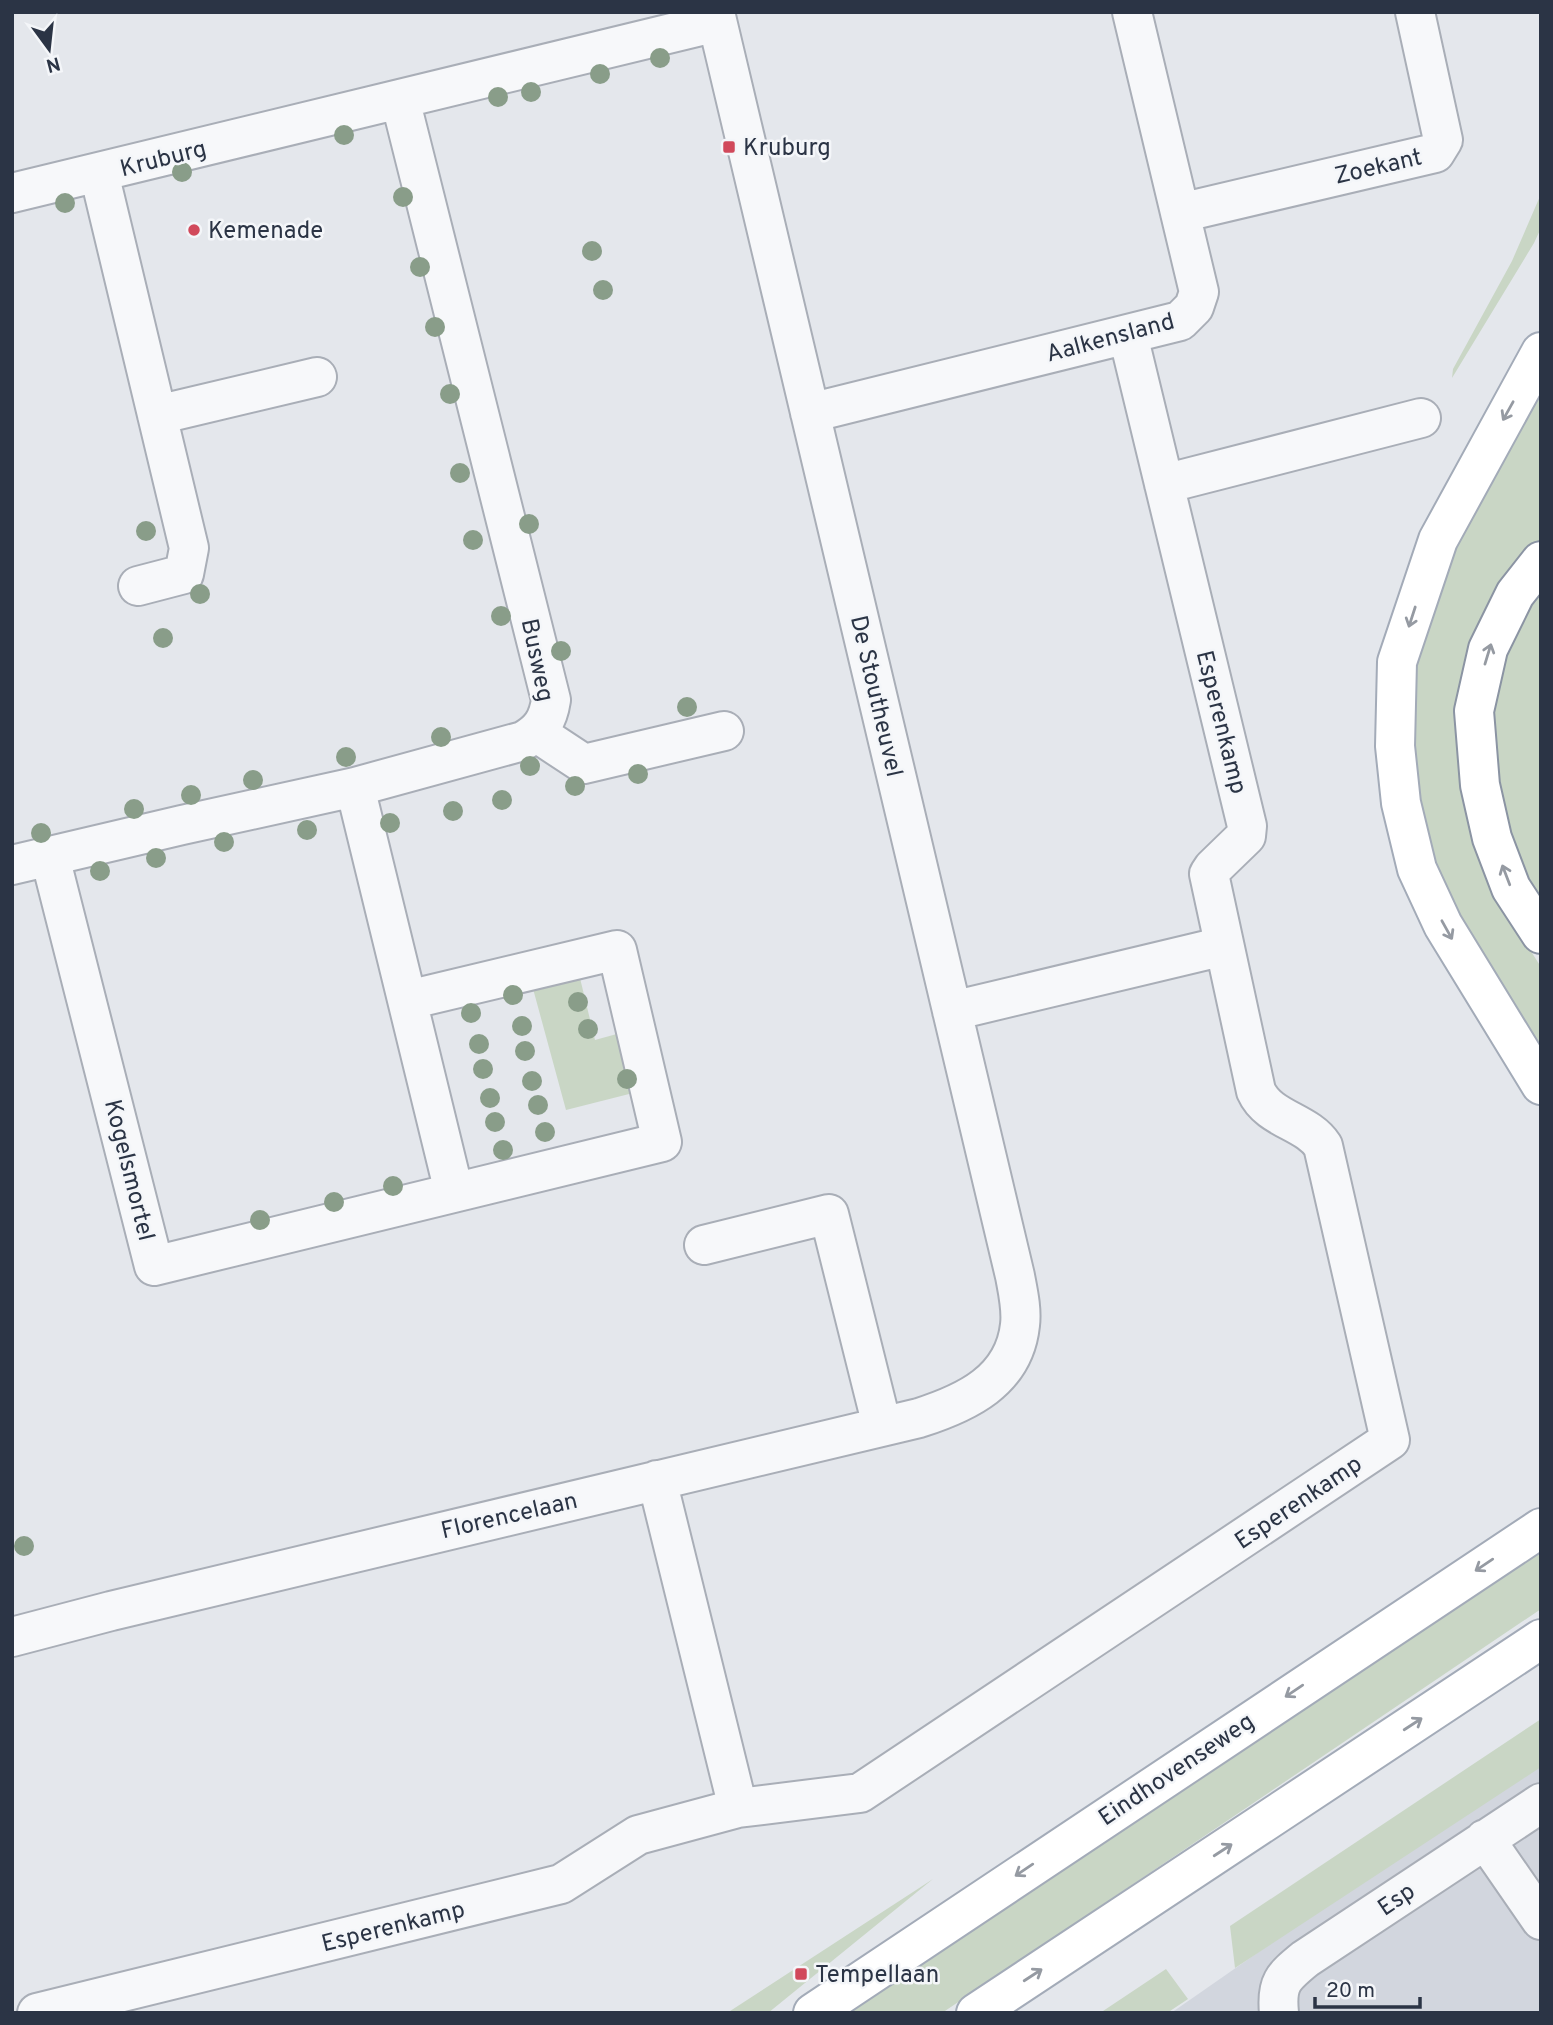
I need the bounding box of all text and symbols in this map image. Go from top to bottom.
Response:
north arrow [14,14,84,84]
text: N [43,50,63,77]
place label: Kruburg [743,134,831,164]
street label: Kruburg [117,135,210,185]
marker: Kruburg [721,139,737,155]
street label: Zoekant [1332,143,1425,193]
place label: Kemenade [208,217,323,247]
marker: Kemenade [186,222,202,238]
street label: Aalkensland [1043,307,1178,370]
one-way arrow [1501,401,1515,421]
one-way arrow [1405,606,1418,628]
street label: De Stoutheuvel [842,613,908,780]
street label: Busweg [513,616,559,705]
one-way arrow [1483,643,1496,665]
street label: Esperenkamp [1188,648,1252,797]
one-way arrow [1499,865,1512,887]
one-way arrow [1440,920,1454,940]
street label: Kogelsmortel [96,1097,160,1244]
street label: Esperenkamp [1230,1450,1368,1557]
street label: Florencelaan [438,1487,581,1547]
one-way arrow [1475,1558,1494,1573]
one-way arrow [1285,1684,1304,1698]
street label: Eindhovenseweg [1094,1708,1261,1834]
one-way arrow [1402,1717,1422,1731]
one-way arrow [1213,1842,1232,1857]
one-way arrow [1015,1863,1035,1877]
street label: Esp [1373,1877,1422,1924]
street label: Esperenkamp [319,1896,468,1960]
place label: Tempellaan [815,1961,939,1991]
marker: Tempellaan [793,1966,809,1982]
scale bar [1315,1966,1420,2010]
one-way arrow [1023,1968,1042,1982]
text: 20 m [1326,1978,1375,2005]

